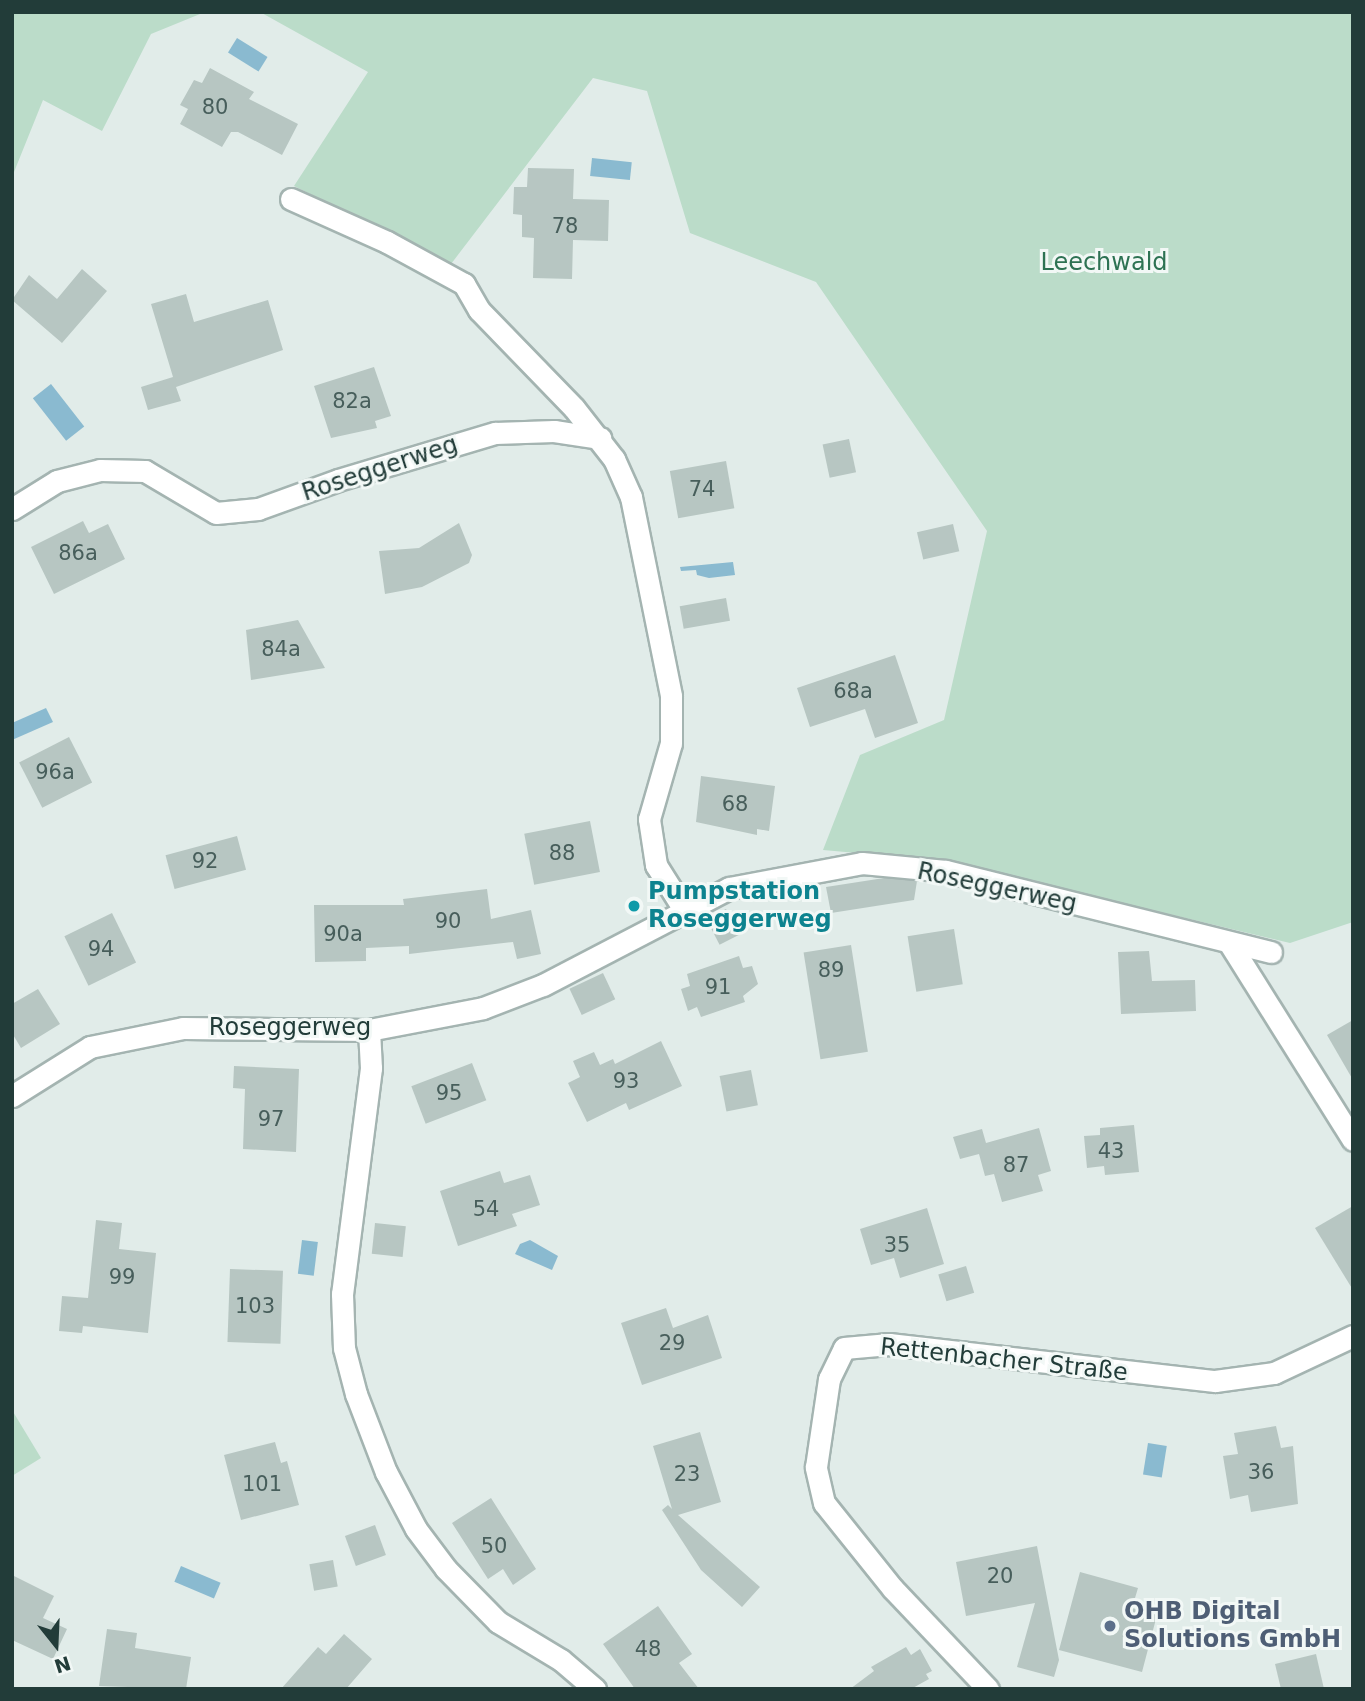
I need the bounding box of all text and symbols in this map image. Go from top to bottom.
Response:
house number: 80 [202,94,228,120]
house number: 78 [552,213,578,239]
park label: Leechwald [1040,249,1168,277]
house number: 82a [332,388,372,414]
street label: Roseggerweg [298,430,462,508]
house number: 74 [689,476,715,502]
house number: 86a [58,540,98,566]
house number: 84a [261,636,301,662]
house number: 68a [833,678,873,704]
house number: 96a [35,759,75,785]
house number: 68 [722,791,748,817]
house number: 88 [549,840,575,866]
house number: 92 [192,848,218,874]
street label: Roseggerweg [915,857,1079,919]
place label: Pumpstation Roseggerweg [648,878,832,934]
marker: Pumpstation Roseggerweg [626,898,642,914]
house number: 90 [435,908,461,934]
house number: 90a [323,921,363,947]
house number: 94 [88,936,114,962]
house number: 89 [818,957,844,983]
house number: 91 [705,974,731,1000]
street label: Roseggerweg [209,1014,371,1042]
house number: 93 [613,1068,639,1094]
house number: 95 [436,1080,462,1106]
house number: 97 [258,1106,284,1132]
house number: 43 [1098,1138,1124,1164]
house number: 87 [1003,1152,1029,1178]
house number: 54 [473,1196,499,1222]
house number: 35 [884,1232,910,1258]
house number: 99 [109,1264,135,1290]
house number: 103 [235,1293,275,1319]
house number: 29 [659,1330,685,1356]
street label: Rettenbacher Straße [879,1333,1129,1387]
house number: 36 [1248,1459,1274,1485]
house number: 23 [674,1461,700,1487]
house number: 101 [242,1471,282,1497]
house number: 50 [481,1533,507,1559]
house number: 20 [987,1563,1013,1589]
place label: OHB Digital Solutions GmbH [1124,1598,1341,1654]
north arrow [21,1610,91,1680]
marker: OHB Digital Solutions GmbH [1102,1618,1118,1634]
house number: 48 [635,1636,661,1662]
text: N [52,1652,73,1678]

